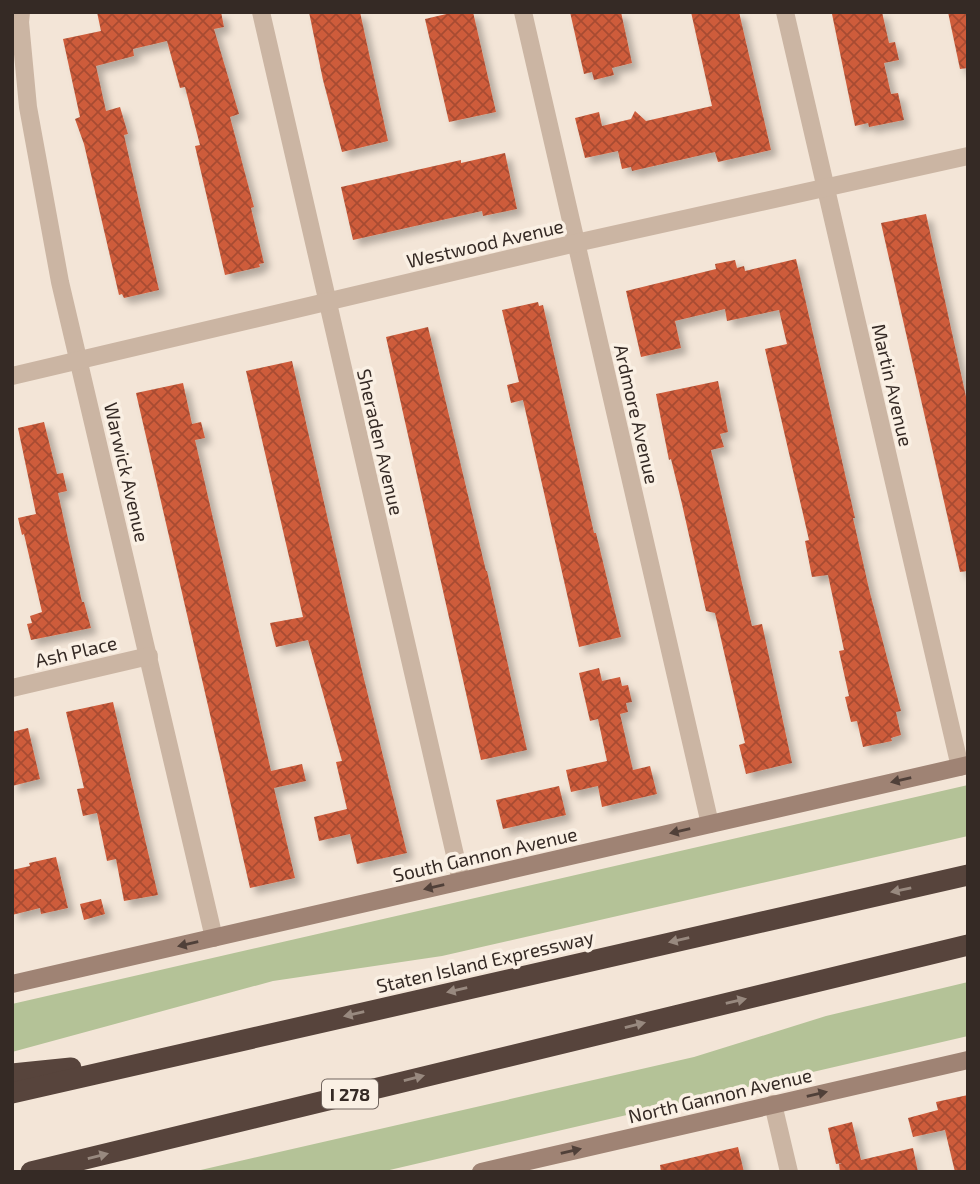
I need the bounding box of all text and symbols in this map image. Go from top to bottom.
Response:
street label: Westwood Avenue [404,214,566,272]
street label: Martin Avenue [868,321,918,449]
street label: Ardmore Avenue [610,342,664,486]
street label: Sheraden Avenue [353,367,409,517]
street label: Warwick Avenue [100,400,154,544]
street label: Ash Place [33,630,119,672]
one-way arrow [890,775,912,786]
street label: South Gannon Avenue [391,822,579,886]
one-way arrow [668,826,690,837]
one-way arrow [423,882,445,893]
one-way arrow [890,884,912,895]
street label: Staten Island Expressway [374,925,596,997]
one-way arrow [668,935,690,946]
one-way arrow [177,938,199,949]
one-way arrow [446,985,468,996]
one-way arrow [725,995,747,1006]
one-way arrow [343,1008,365,1019]
one-way arrow [624,1019,646,1030]
street label: North Gannon Avenue [626,1063,814,1127]
one-way arrow [403,1073,425,1084]
road number: I 278 [322,1079,378,1108]
one-way arrow [806,1089,828,1100]
one-way arrow [560,1145,582,1156]
one-way arrow [87,1150,109,1161]

